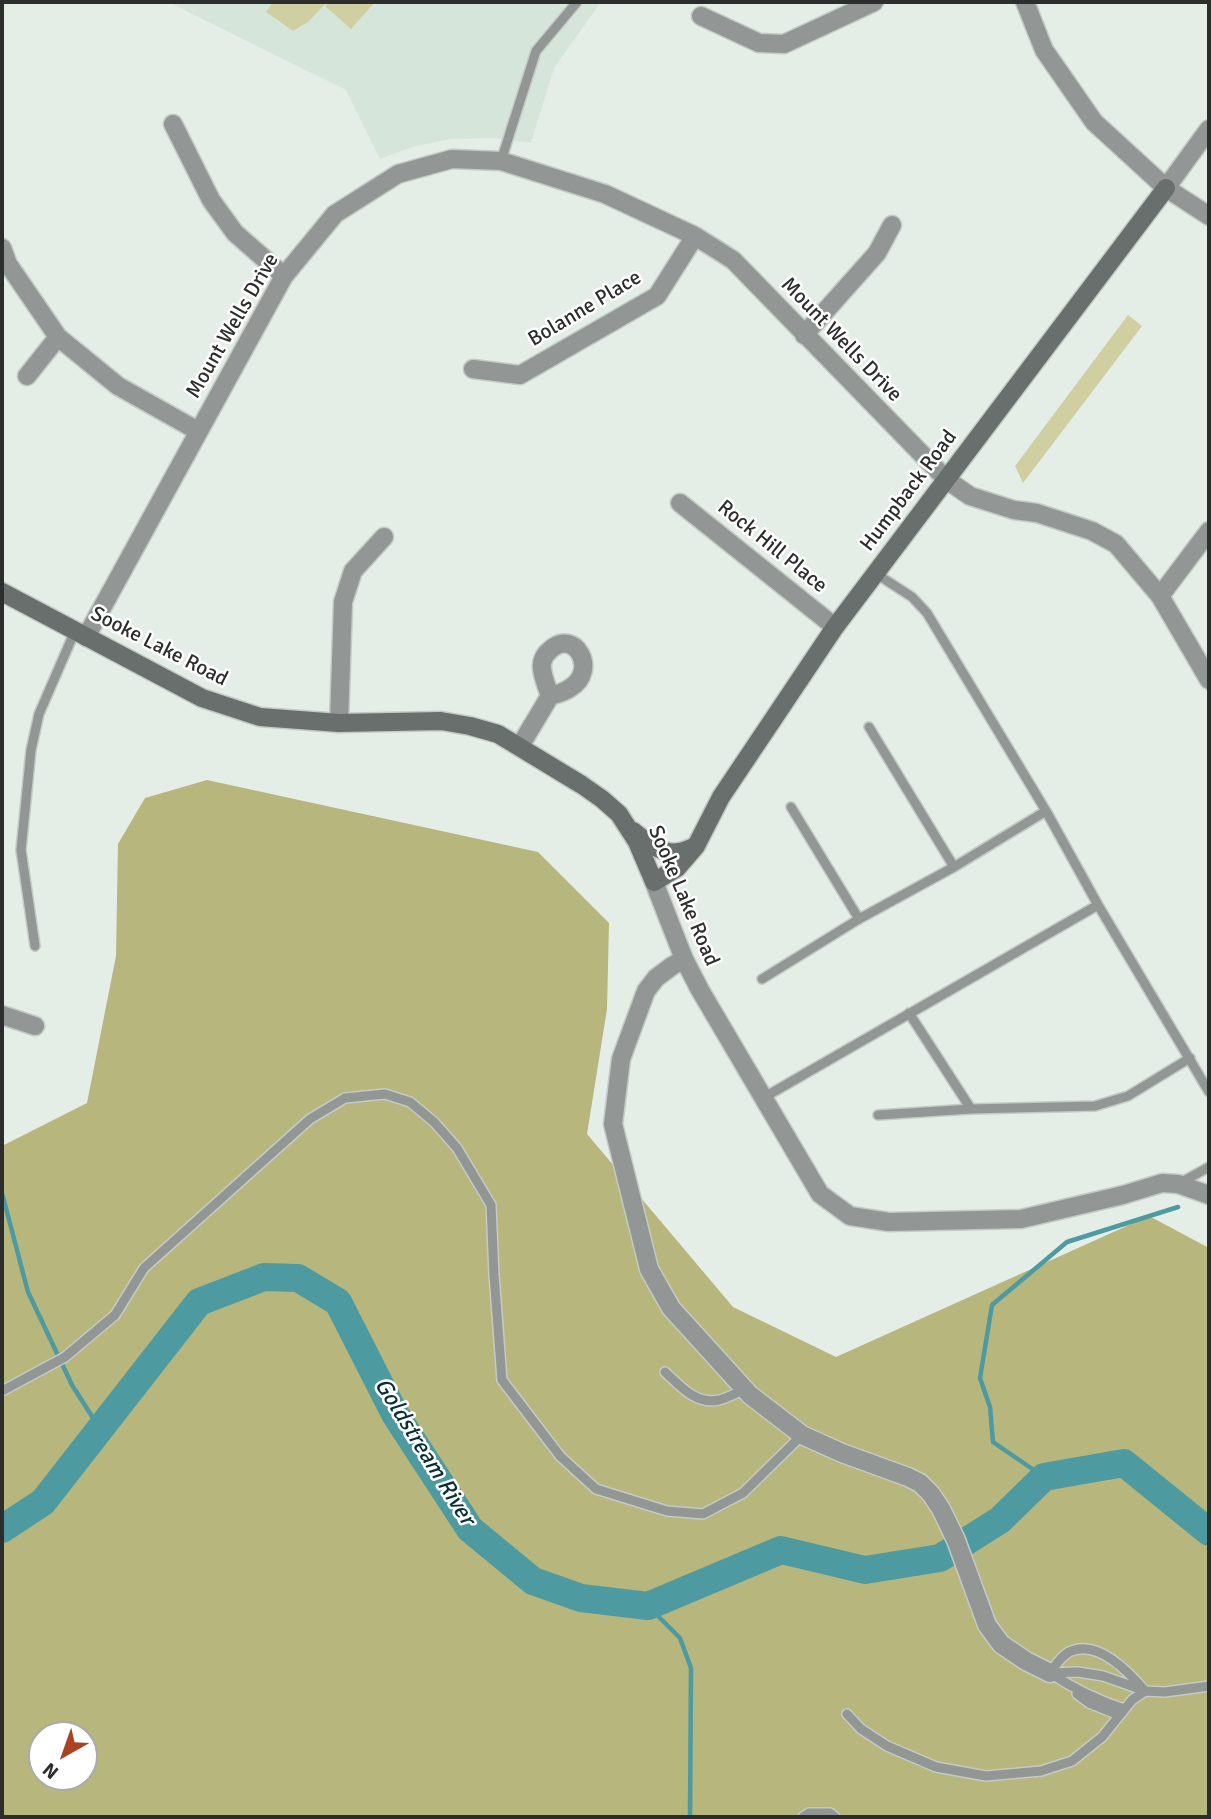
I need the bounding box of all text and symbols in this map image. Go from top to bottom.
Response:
street label: Mount Wells Drive [181,249,285,403]
street label: Bolanne Place [524,265,646,353]
street label: Mount Wells Drive [775,273,907,407]
street label: Humpback Road [855,425,963,557]
street label: Rock Hill Place [712,495,832,599]
street label: Sooke Lake Road [86,602,232,692]
street label: Sooke Lake Road [642,822,724,970]
water label: Goldstream River [368,1373,480,1531]
north arrow [28,1721,98,1791]
text: N [38,1757,64,1784]

